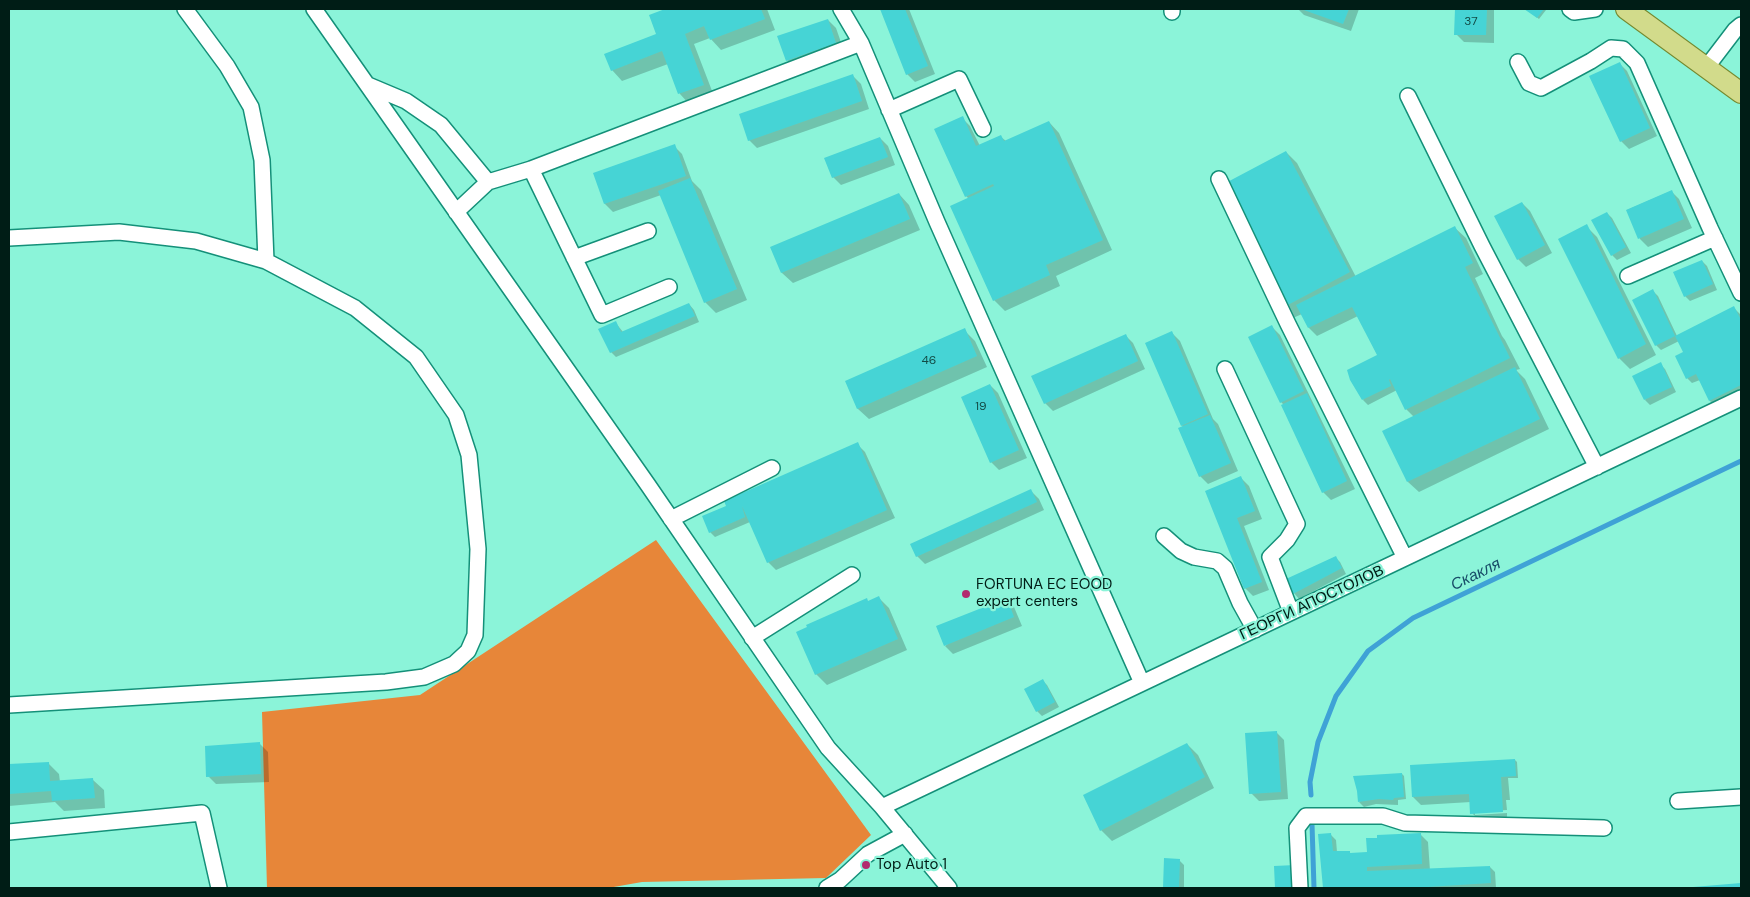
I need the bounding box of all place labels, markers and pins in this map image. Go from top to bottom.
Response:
place label: FORTUNA EC EOOD expert centers [976,576,1112,611]
marker: FORTUNA EC EOOD expert centers [960,588,972,600]
place label: Top Auto 1 [876,856,947,874]
marker: Top Auto 1 [860,859,872,871]

